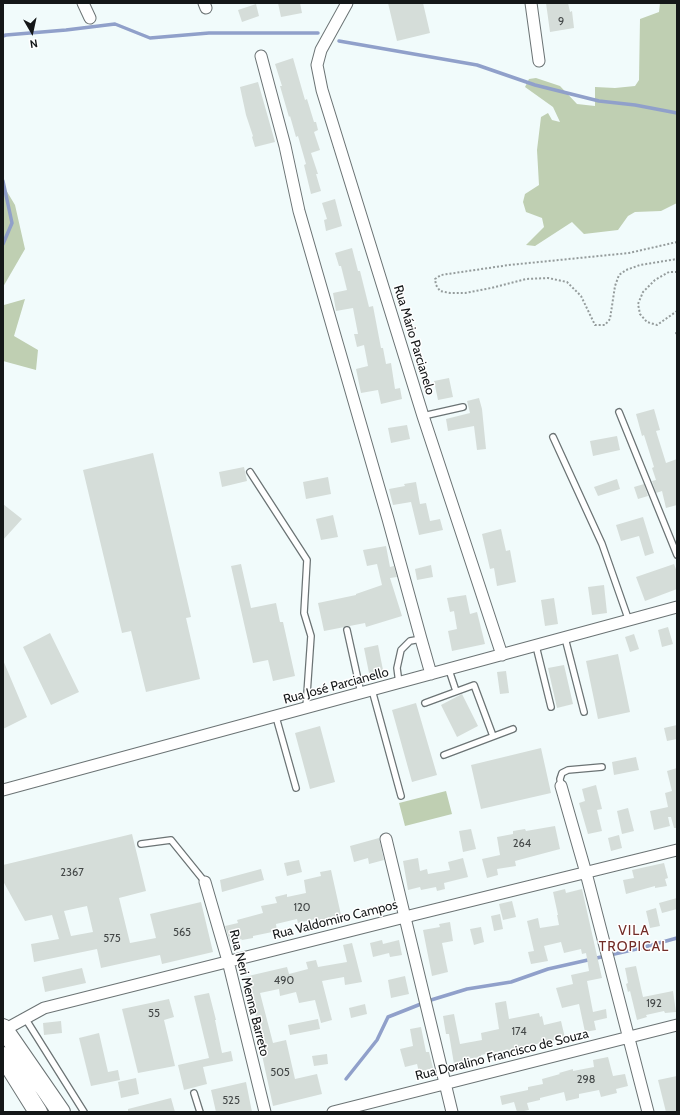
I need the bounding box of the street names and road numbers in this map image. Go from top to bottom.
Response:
street label: Rua Mário Parcianelo [390,283,438,397]
street label: Rua José Parcianello [282,664,390,708]
street label: Rua Valdomiro Campos [271,897,399,943]
street label: Rua Neri Menna Barreto [226,928,272,1058]
street label: Rua Doralino Francisco de Souza [414,1026,590,1084]

